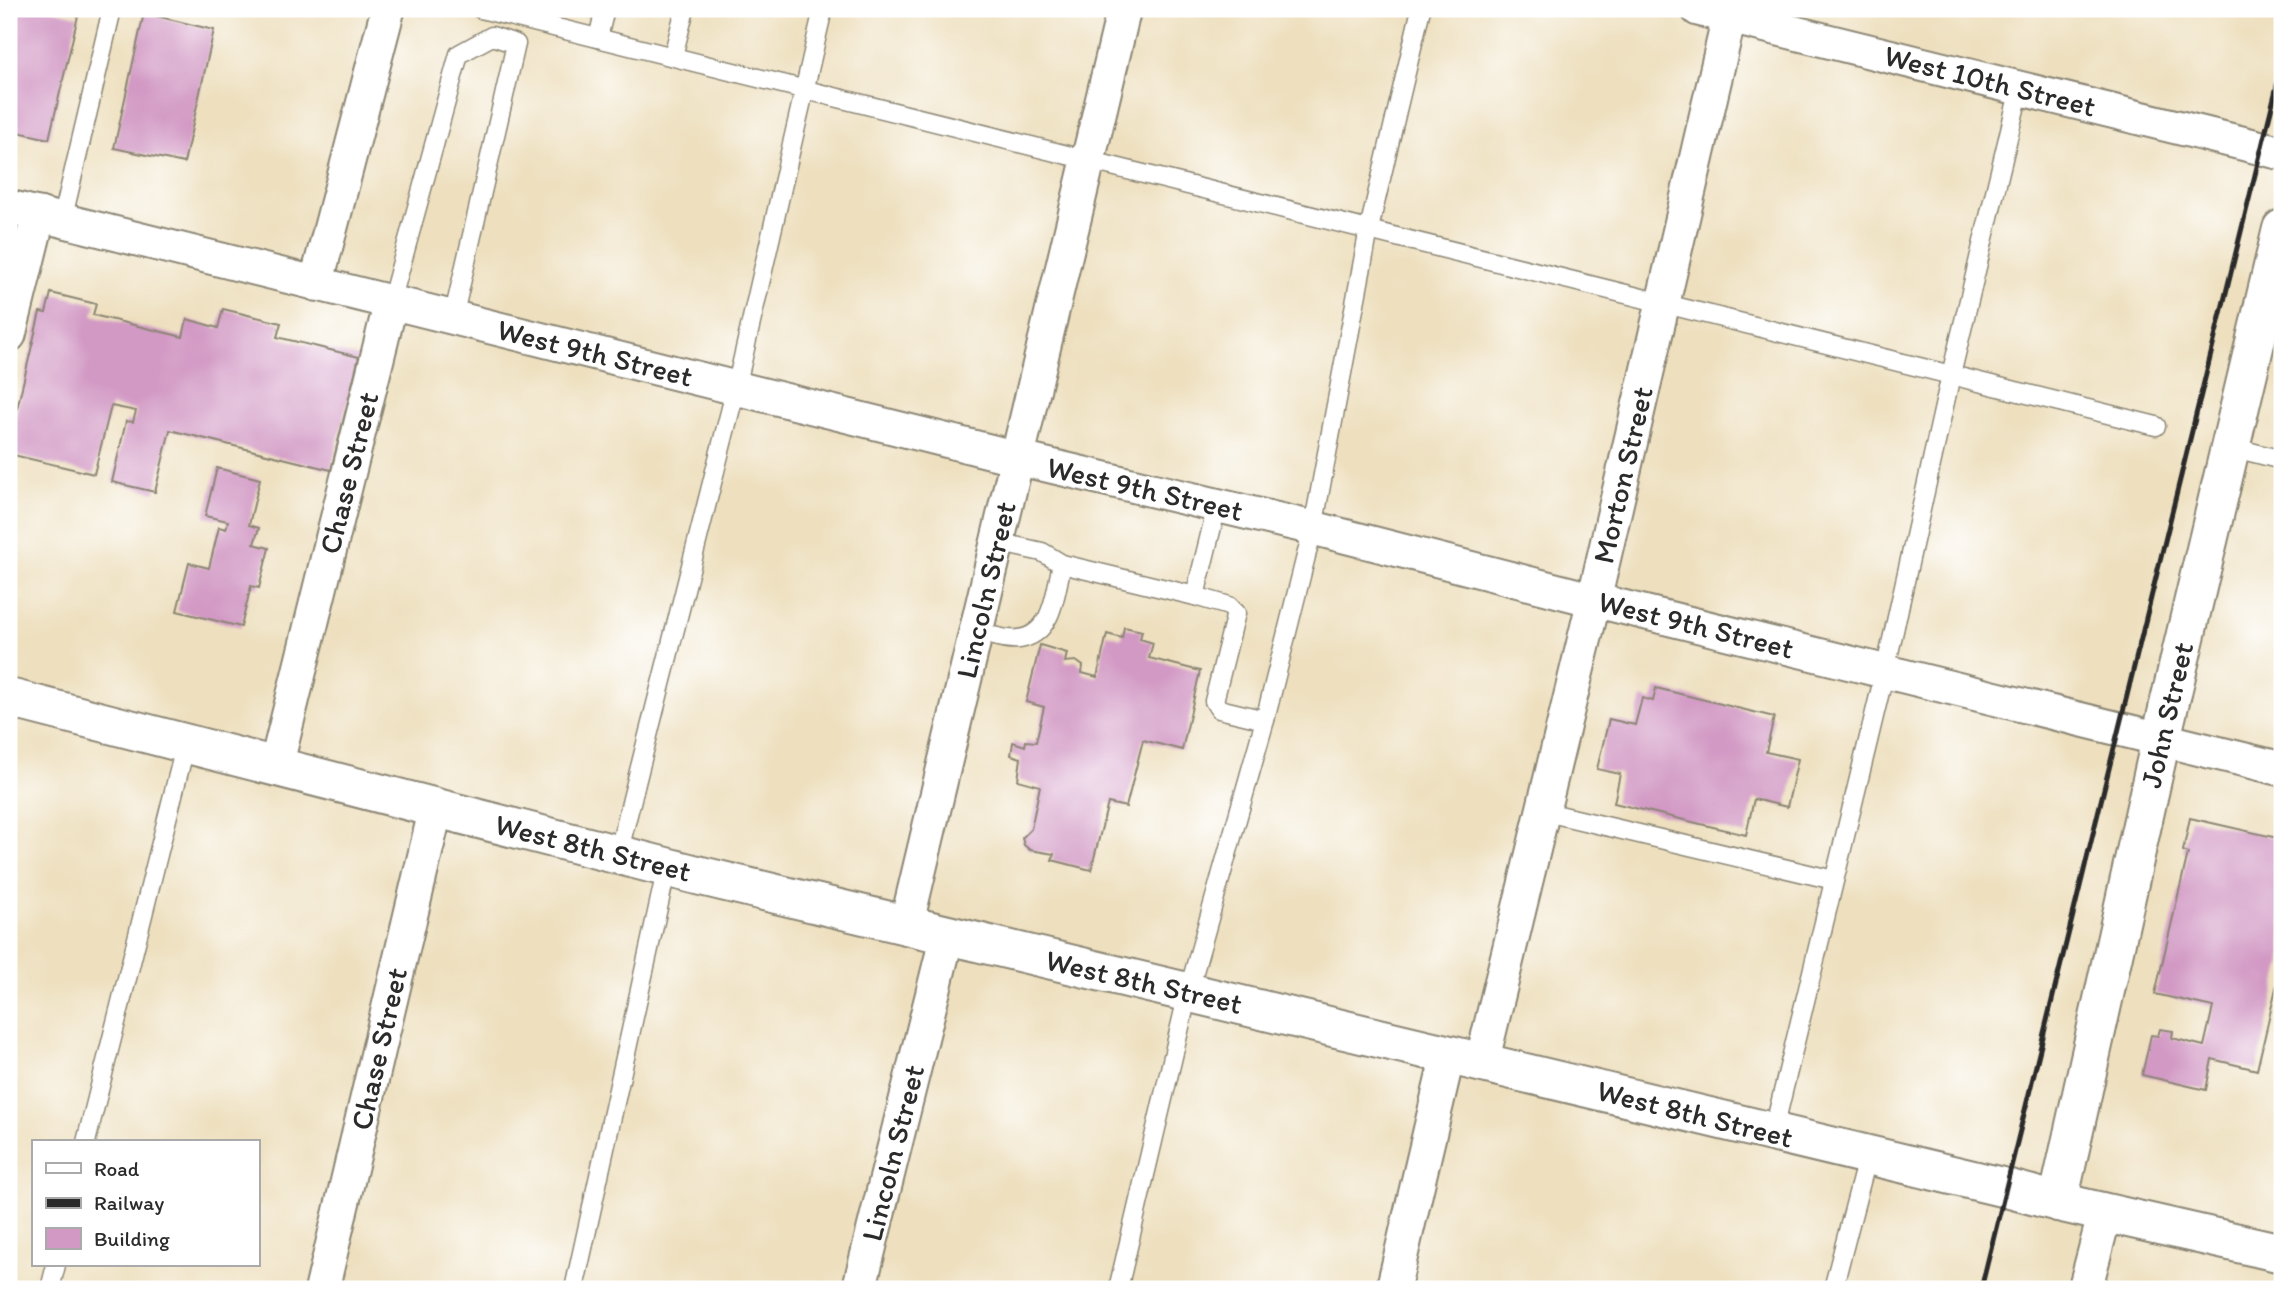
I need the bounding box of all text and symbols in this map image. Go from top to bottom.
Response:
street label: West 10th Street [1881,36,2100,125]
street label: West 9th Street [494,310,697,395]
street label: Morton Street [1584,383,1661,567]
street label: Chase Street [311,388,386,558]
street label: West 9th Street [1044,448,1247,529]
street label: Lincoln Street [947,498,1024,682]
street label: West 9th Street [1595,582,1798,667]
street label: John Street [2132,639,2201,791]
street label: West 8th Street [491,805,695,890]
street label: West 8th Street [1042,941,1246,1022]
street label: Chase Street [342,964,415,1134]
street label: Lincoln Street [853,1061,932,1245]
street label: West 8th Street [1593,1071,1797,1156]
legend [32,1140,259,1266]
text: Road [94,1156,140,1181]
text: Railway [94,1190,164,1215]
text: Building [94,1226,170,1251]

